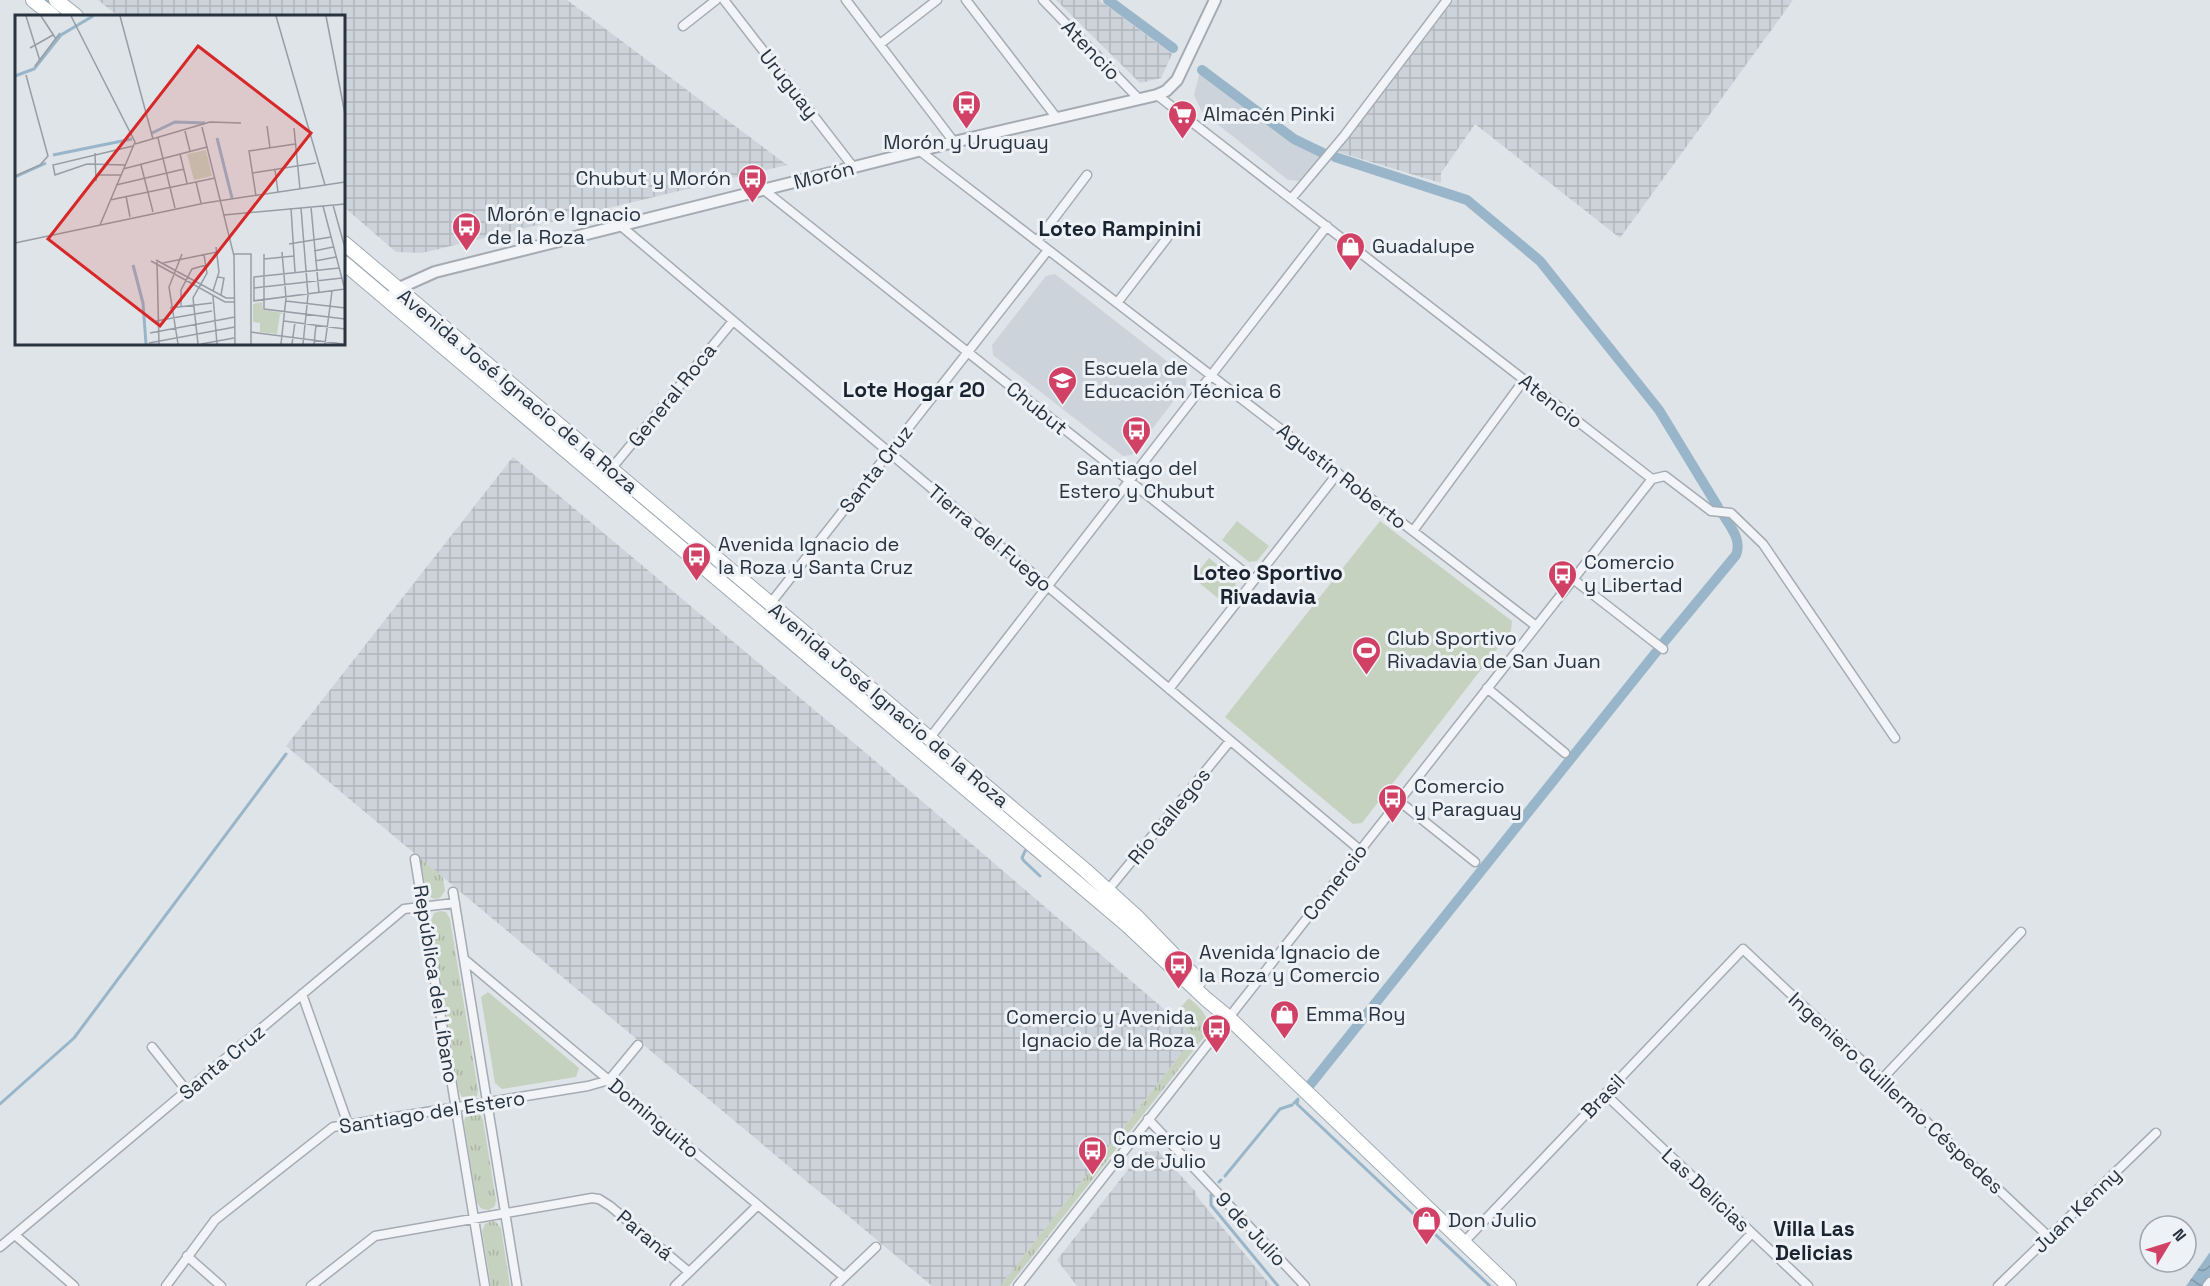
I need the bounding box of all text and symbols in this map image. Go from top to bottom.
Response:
street label: Atencio [1056,14,1126,86]
inset map [15,15,345,345]
street label: Uruguay [754,44,824,124]
bus stop icon: Morón y Uruguay [950,88,982,130]
supermarket icon: Almacén Pinki [1166,98,1198,140]
place label: Almacén Pinki [1203,101,1335,127]
place label: Morón y Uruguay [883,129,1049,155]
street label: Morón [791,155,857,195]
bus stop icon: Chubut y Morón [736,162,768,204]
place label: Chubut y Morón [576,165,731,191]
place label: Morón e Ignacio de la Roza [487,201,641,250]
bus stop icon: Morón e Ignacio de la Roza [450,210,482,252]
district label: Loteo Rampinini [1039,215,1201,242]
shop icon: Guadalupe [1335,230,1367,272]
place label: Guadalupe [1372,233,1475,259]
street label: Avenida José Ignacio de la Roza [393,283,643,499]
street label: General Roca [622,338,722,452]
place label: Escuela de Educación Técnica 6 [1084,355,1281,404]
school or university icon: Escuela de Educación Técnica 6 [1047,364,1079,406]
street label: Atencio [1514,368,1588,434]
street label: Chubut [1001,375,1073,441]
district label: Lote Hogar 20 [843,376,985,403]
bus stop icon: Santiago del Estero y Chubut [1121,414,1153,456]
street label: Agustín Roberto [1272,417,1412,535]
street label: Santa Cruz [834,420,918,518]
place label: Santiago del Estero y Chubut [1059,455,1215,504]
street label: Tierra del Fuego [922,478,1058,598]
place label: Avenida Ignacio de la Roza y Santa Cruz [718,531,913,580]
bus stop icon: Avenida Ignacio de la Roza y Santa Cruz [681,540,713,582]
place label: Comercio y Libertad [1584,549,1683,598]
bus stop icon: Comercio y Libertad [1547,558,1579,600]
district label: Loteo Sportivo Rivadavia [1193,559,1343,610]
street label: Avenida José Ignacio de la Roza [764,597,1014,813]
place label: Club Sportivo Rivadavia de San Juan [1387,625,1601,674]
sports icon: Club Sportivo Rivadavia de San Juan [1350,634,1382,676]
street label: Río Gallegos [1122,762,1216,870]
place label: Comercio y Paraguay [1414,773,1522,822]
bus stop icon: Comercio y Paraguay [1377,782,1409,824]
street label: Comercio [1297,838,1373,926]
street label: República del Líbano [407,883,465,1085]
place label: Avenida Ignacio de la Roza y Comercio [1199,939,1380,988]
bus stop icon: Avenida Ignacio de la Roza y Comercio [1162,948,1194,990]
street label: Ingeniero Guillermo Céspedes [1783,986,2009,1200]
shop icon: Emma Roy [1269,998,1301,1040]
place label: Emma Roy [1306,1001,1406,1027]
place label: Comercio y Avenida Ignacio de la Roza [1006,1004,1195,1053]
bus stop icon: Comercio y Avenida Ignacio de la Roza [1200,1012,1232,1054]
street label: Santa Cruz [174,1018,270,1106]
street label: Brasil [1576,1068,1630,1124]
street label: Dominguito [603,1072,705,1164]
street label: Santiago del Estero [337,1084,527,1140]
place label: Comercio y 9 de Julio [1113,1125,1221,1174]
bus stop icon: Comercio y 9 de Julio [1076,1134,1108,1176]
street label: Las Delicias [1656,1142,1756,1238]
street label: Juan Kenny [2027,1161,2127,1259]
street label: 9 de Julio [1210,1186,1292,1272]
street label: Paraná [611,1204,679,1266]
shop icon: Don Julio [1411,1204,1443,1246]
place label: Don Julio [1448,1207,1537,1233]
north arrow [2138,1214,2198,1274]
district label: Villa Las Delicias [1773,1215,1855,1266]
text: N [2168,1224,2191,1246]

